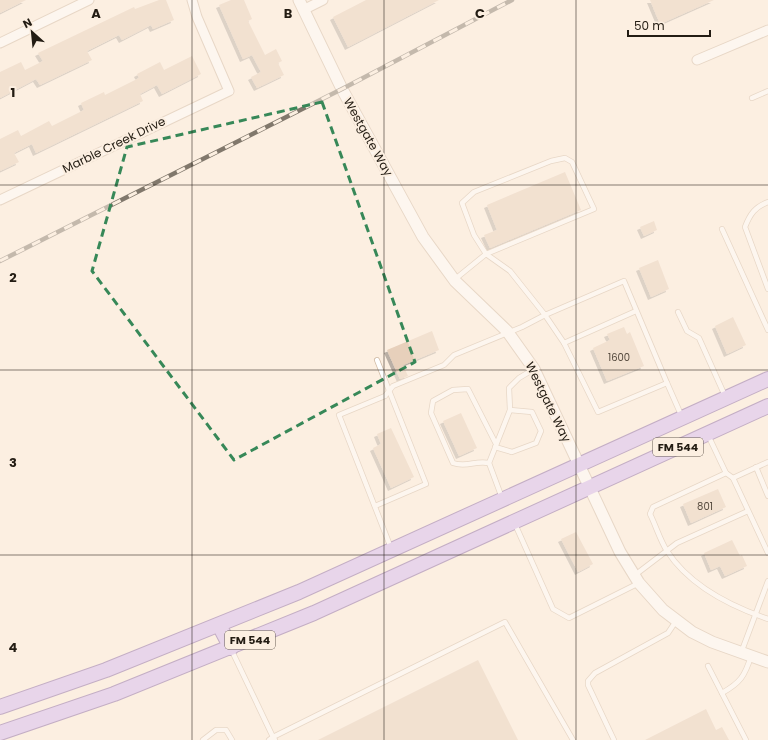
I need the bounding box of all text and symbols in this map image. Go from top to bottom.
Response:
text: A [91,4,101,23]
text: B [284,4,293,23]
text: C [475,4,485,23]
north arrow [12,12,52,52]
scale bar [628,12,710,38]
text: N [20,14,35,32]
text: 50 m [634,17,665,34]
text: 1 [11,83,15,102]
street label: Westgate Way [340,94,397,179]
street label: Marble Creek Drive [59,112,168,177]
text: 2 [9,268,17,287]
house number: 1600 [608,350,630,365]
street label: Westgate Way [522,359,575,445]
road number: FM 544 [653,438,703,456]
text: 3 [9,453,17,472]
house number: 801 [697,499,713,514]
road number: FM 544 [225,631,275,649]
text: 4 [9,638,18,657]

